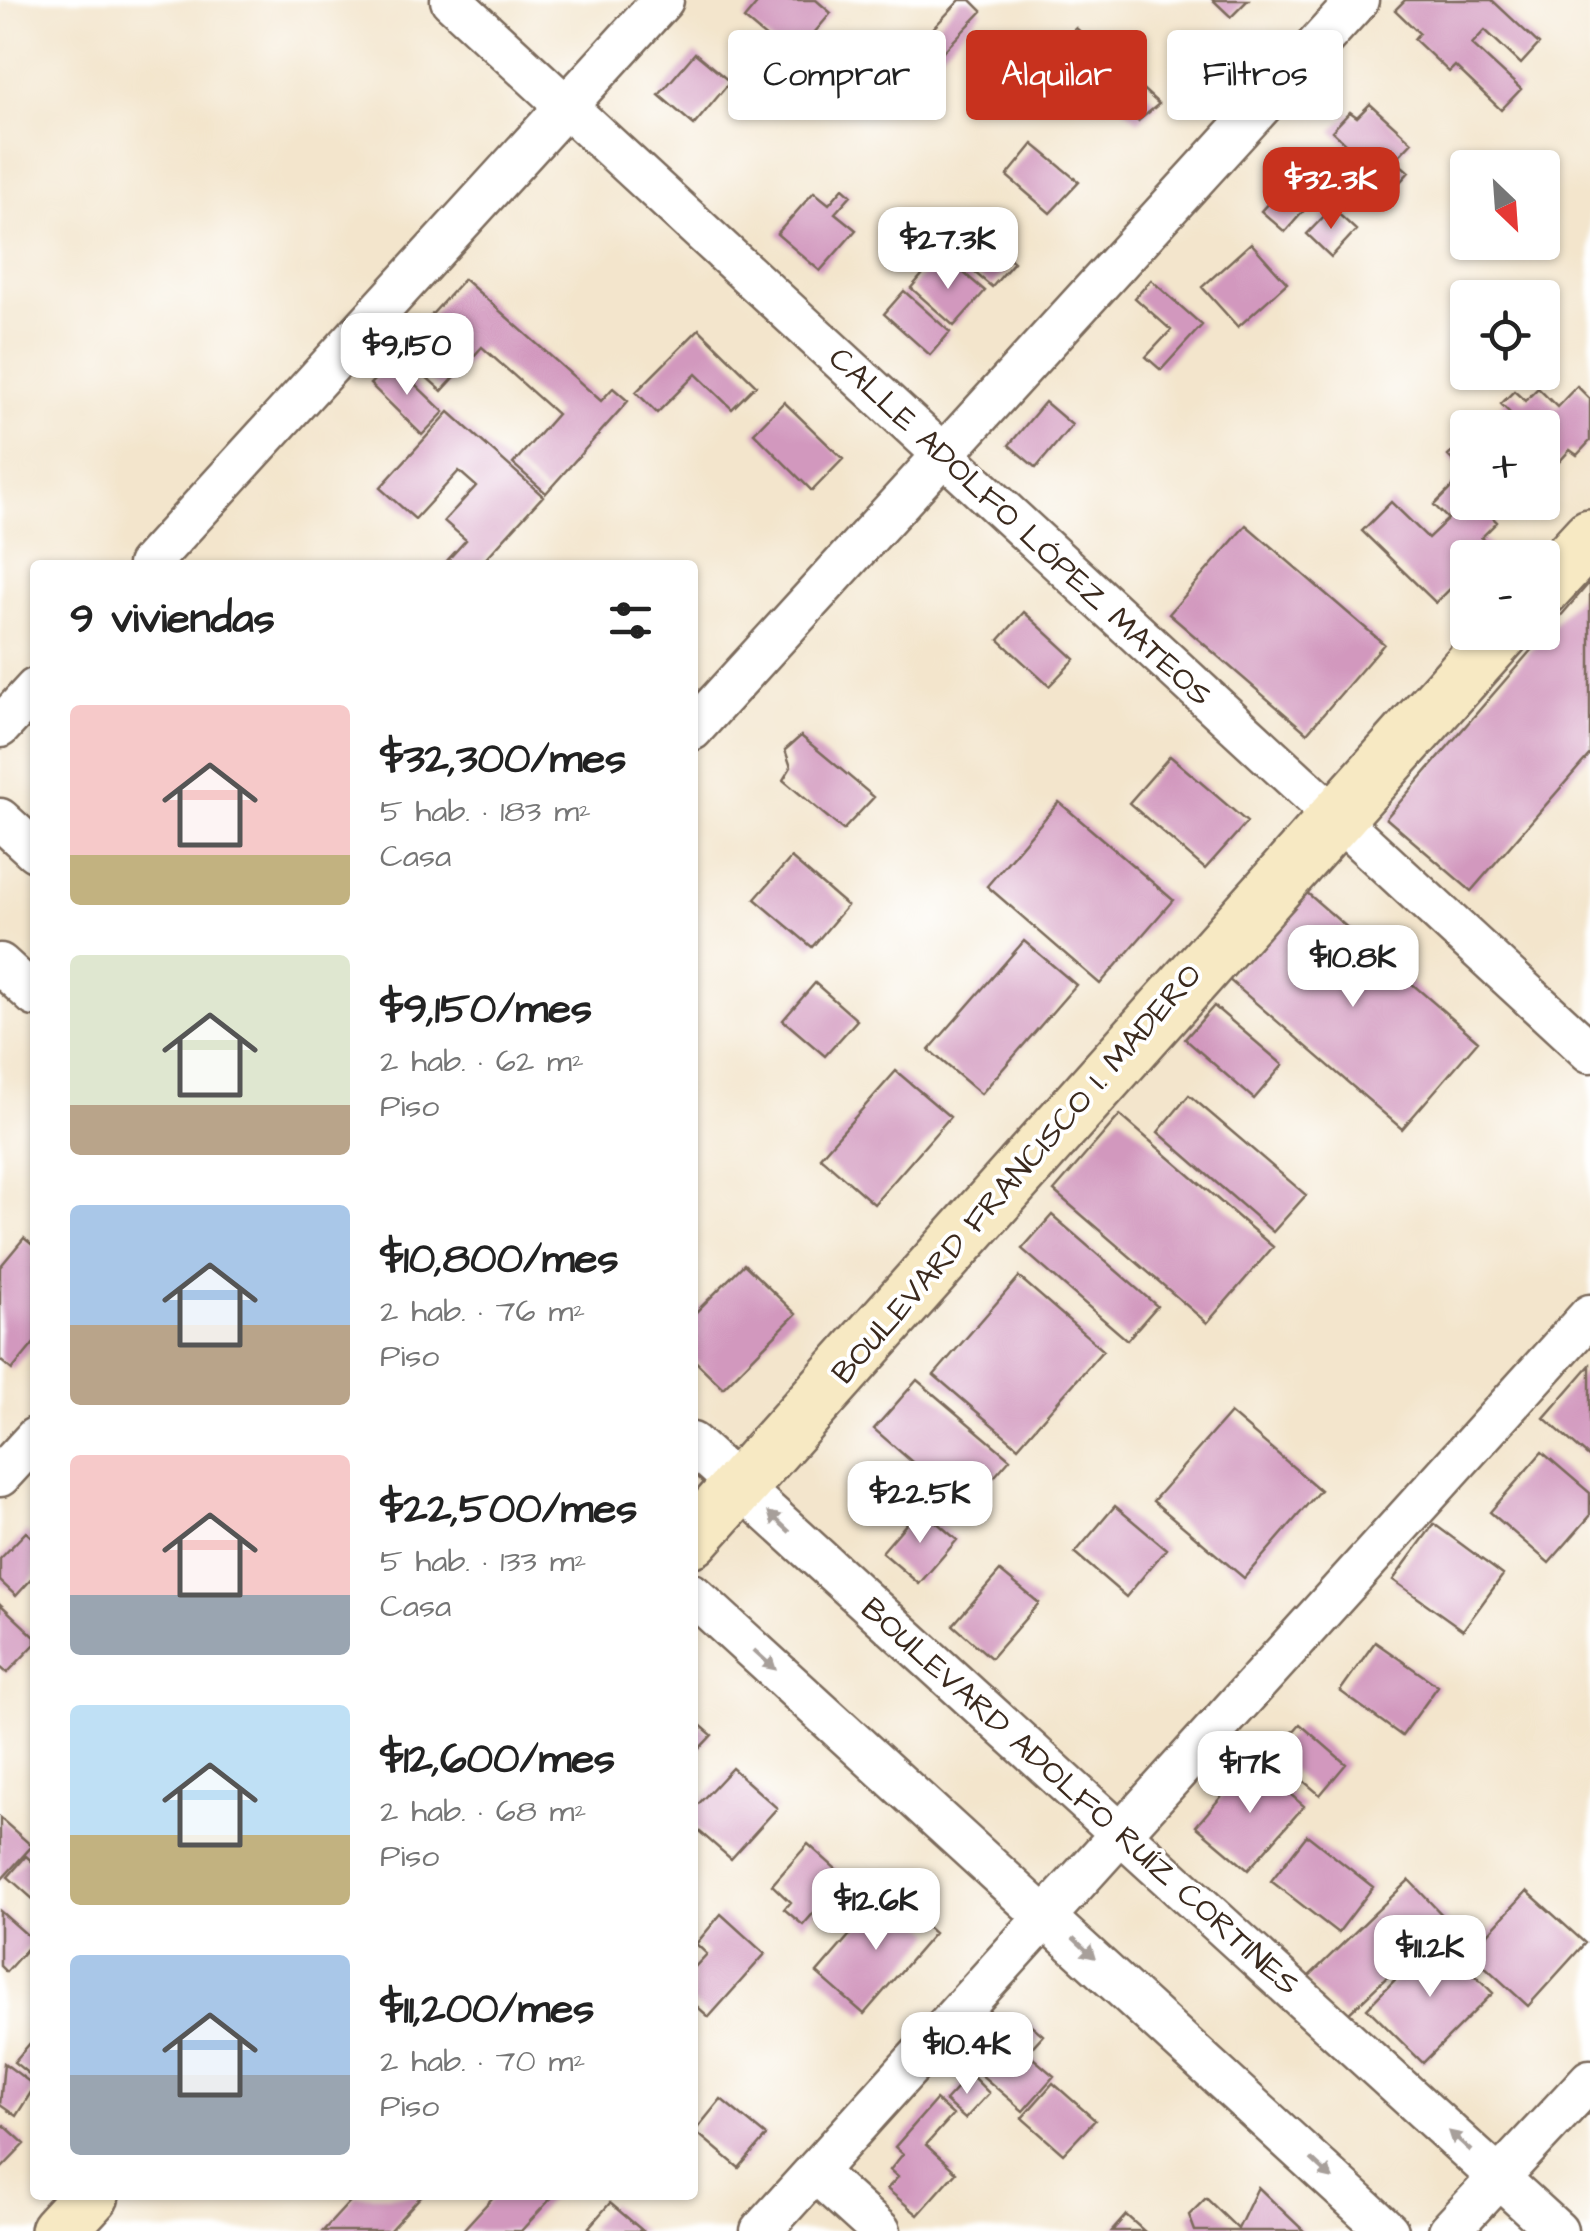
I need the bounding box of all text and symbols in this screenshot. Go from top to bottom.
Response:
chip: Comprar [728,30,946,120]
chip: Alquilar [966,30,1147,120]
chip: Filtros [1167,30,1343,120]
pin: $32.3K [1250,147,1412,232]
north arrow [1450,150,1560,260]
map controls [1450,150,1560,650]
text: $32.3K [1285,157,1377,202]
pin: $27.3K [867,207,1029,292]
text: $27.3K [900,217,996,262]
button: locate [1450,280,1560,390]
pin: $9,150 [326,313,488,398]
text: $9,150 [363,323,451,368]
street label: CALLE ADOLFO LÓPEZ MATEOS [818,337,1222,717]
button: + [1450,410,1560,520]
button: − [1450,540,1560,650]
text: 9 viviendas [70,591,275,649]
icon: filters [603,593,658,648]
text: $32,300/mes [380,731,626,789]
icon: home [150,745,270,865]
text: 5 hab. · 183 m² [380,789,591,834]
text: Casa [380,834,451,879]
pin: $10.8K [1272,925,1434,1010]
text: $10.8K [1310,935,1396,980]
street label: BOULEVARD FRANCISCO I. MADERO [822,954,1212,1394]
text: $9,150/mes [380,981,592,1039]
icon: home [150,995,270,1115]
text: 2 hab. · 62 m² [380,1039,584,1084]
text: Piso [380,1084,439,1129]
text: $10,800/mes [380,1231,619,1289]
icon: home [150,1245,270,1365]
text: 2 hab. · 76 m² [380,1289,585,1334]
text: Piso [380,1334,439,1379]
pin: $22.5K [839,1461,1001,1546]
text: $22.5K [870,1471,970,1516]
text: $22,500/mes [380,1481,637,1539]
icon: home [150,1495,270,1615]
one-way arrow [767,1511,791,1534]
text: 5 hab. · 133 m² [380,1539,587,1584]
text: Casa [380,1584,451,1629]
street label: BOULEVARD ADOLFO RUÍZ CORTINES [851,1587,1309,2007]
one-way arrow [752,1648,777,1670]
text: $12,600/mes [380,1731,615,1789]
pin: $17K [1191,1731,1309,1816]
text: $17K [1220,1741,1280,1786]
icon: home [150,1745,270,1865]
text: 2 hab. · 68 m² [380,1789,586,1834]
text: Piso [380,1834,439,1879]
pin: $12.6K [795,1868,957,1953]
text: $12.6K [834,1878,918,1923]
pin: $11.2K [1349,1915,1511,2000]
text: $11.2K [1396,1925,1464,1970]
one-way arrow [1071,1936,1095,1959]
text: $11,200/mes [380,1981,594,2039]
icon: home [150,1995,270,2115]
pin: $10.4K [886,2012,1048,2097]
text: $10.4K [923,2022,1011,2067]
text: 2 hab. · 70 m² [380,2039,585,2084]
text: Piso [380,2084,439,2129]
one-way arrow [1448,2130,1472,2153]
one-way arrow [1310,2157,1334,2180]

